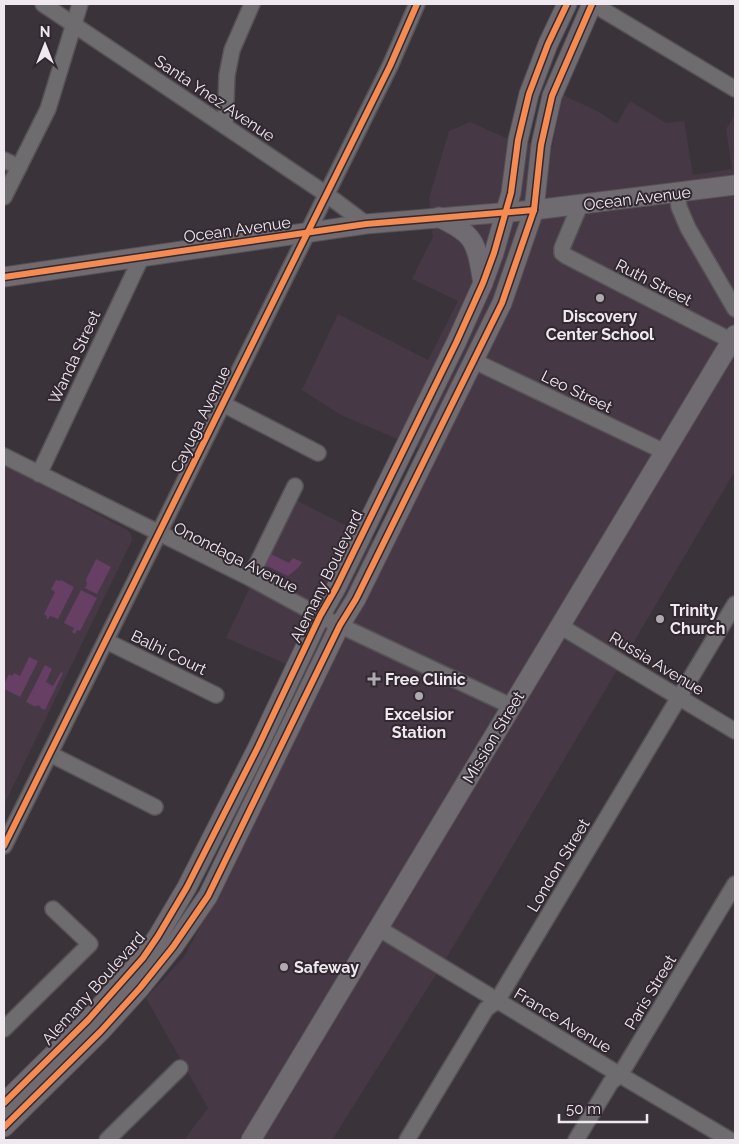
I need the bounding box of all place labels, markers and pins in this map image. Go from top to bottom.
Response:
marker: Discovery Center School [594,292,606,304]
place label: Discovery Center School [546,307,655,344]
place label: Trinity Church [670,601,725,638]
marker: Trinity Church [654,613,666,625]
place label: Free Clinic [385,670,466,689]
marker: Free Clinic [367,672,381,686]
marker: Excelsior Station [413,690,425,702]
place label: Excelsior Station [384,705,454,742]
place label: Safeway [294,958,359,977]
marker: Safeway [278,961,290,973]

